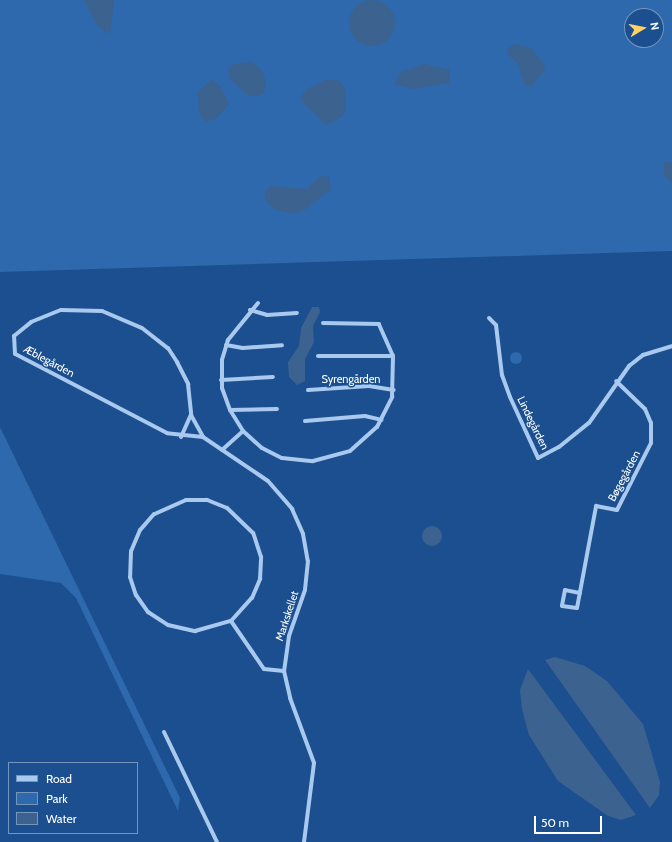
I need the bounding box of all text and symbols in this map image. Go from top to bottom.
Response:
north arrow [624,8,664,48]
text: N [647,21,662,31]
street label: Æblegården [21,342,77,380]
street label: Syrengården [322,372,380,386]
street label: Lindegården [514,394,552,452]
street label: Bøgegården [605,448,643,504]
street label: Markskellet [273,589,301,643]
legend [8,762,138,834]
text: Road [46,771,72,786]
text: Park [46,791,68,806]
scale bar [536,808,604,834]
text: Water [46,811,76,826]
text: 50 m [541,815,569,830]

